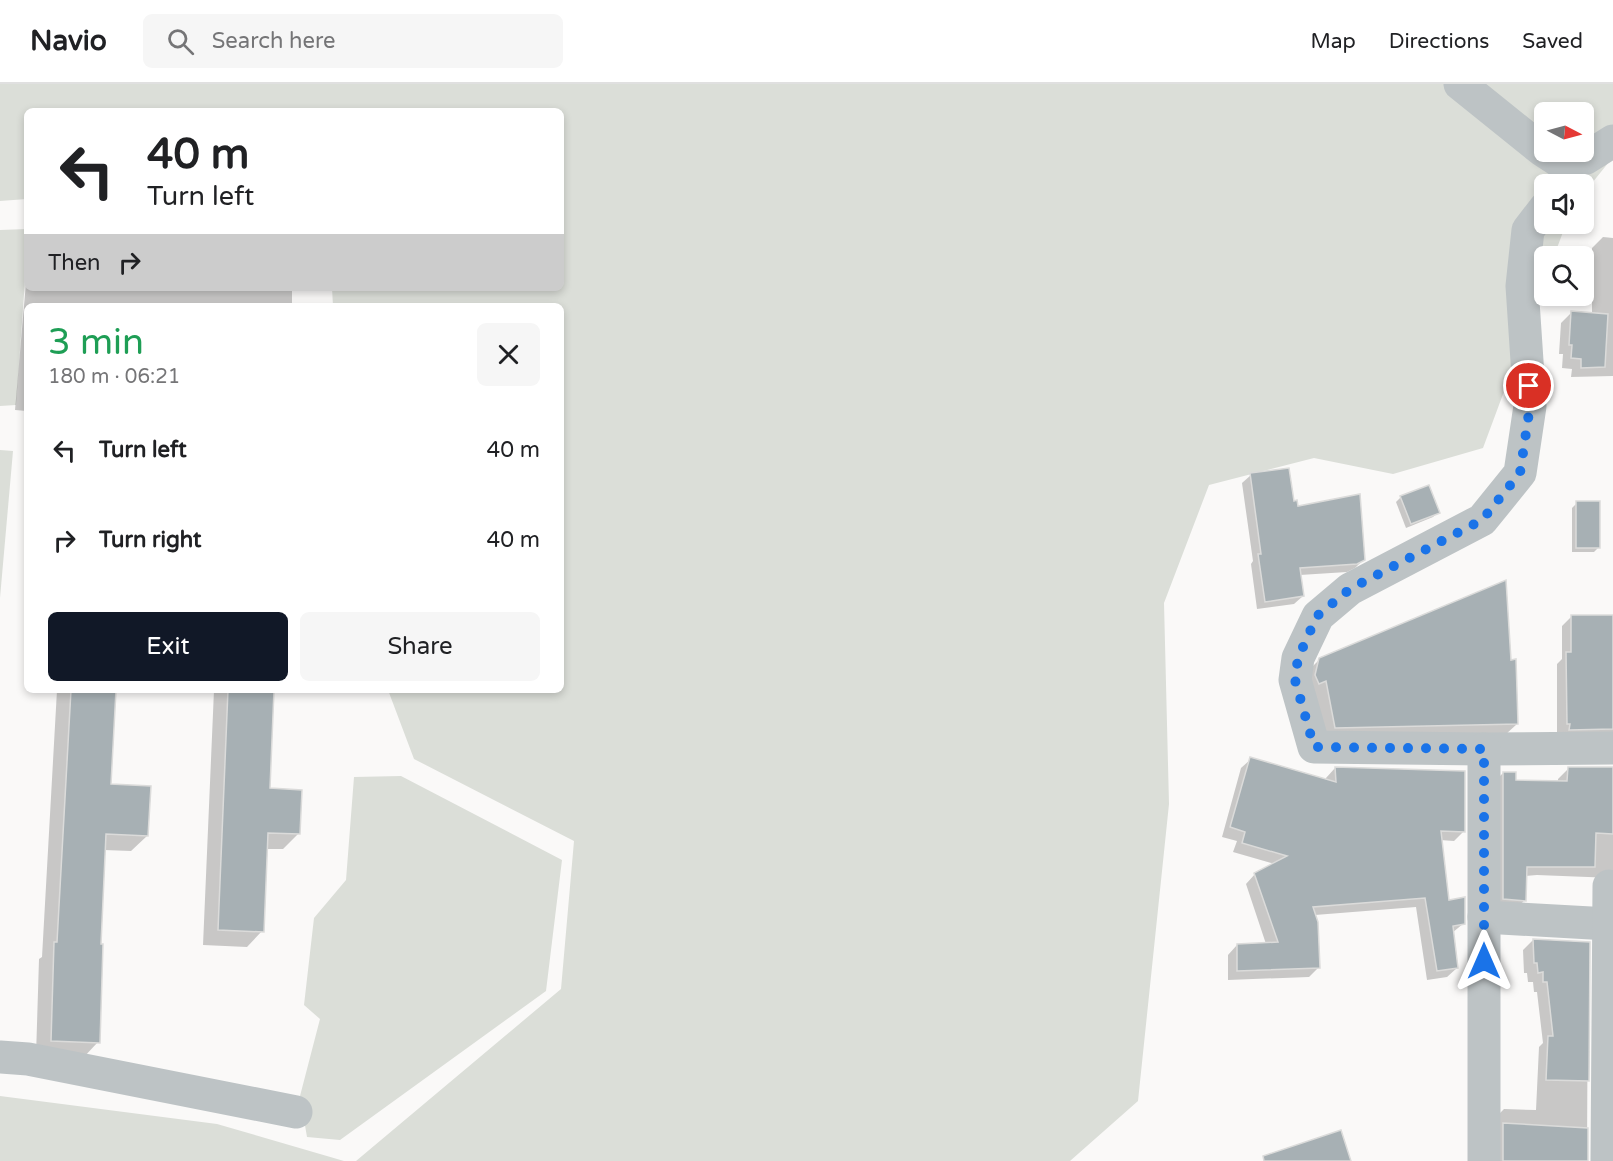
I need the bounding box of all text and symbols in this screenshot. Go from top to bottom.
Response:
search box [143,14,563,68]
text: Navio [30,24,107,58]
icon: search [164,25,197,58]
text: Search here [212,28,336,54]
text: Map [1310,29,1356,54]
text: Directions [1389,29,1489,54]
text: Saved [1522,29,1583,54]
north arrow [1534,102,1594,162]
map controls [1534,102,1594,306]
text: 40 m [147,129,249,180]
icon: left [48,132,126,210]
button: sound [1534,174,1594,234]
text: Turn left [147,180,254,213]
icon: right [113,246,146,279]
button: search [1534,246,1594,306]
text: Then [48,250,101,276]
text: 3 min [48,321,144,364]
button: close [477,323,540,386]
pin [1503,360,1554,411]
text: 180 m · 06:21 [48,365,180,389]
icon: arrive [1512,369,1545,402]
icon: left [48,434,81,467]
text: Turn left [99,437,187,463]
text: 40 m [486,437,540,463]
icon: right [48,524,81,557]
text: Turn right [99,527,201,553]
text: 40 m [486,527,540,553]
button: Exit [48,612,288,681]
button: Share [300,612,540,681]
position arrow [1452,929,1516,993]

